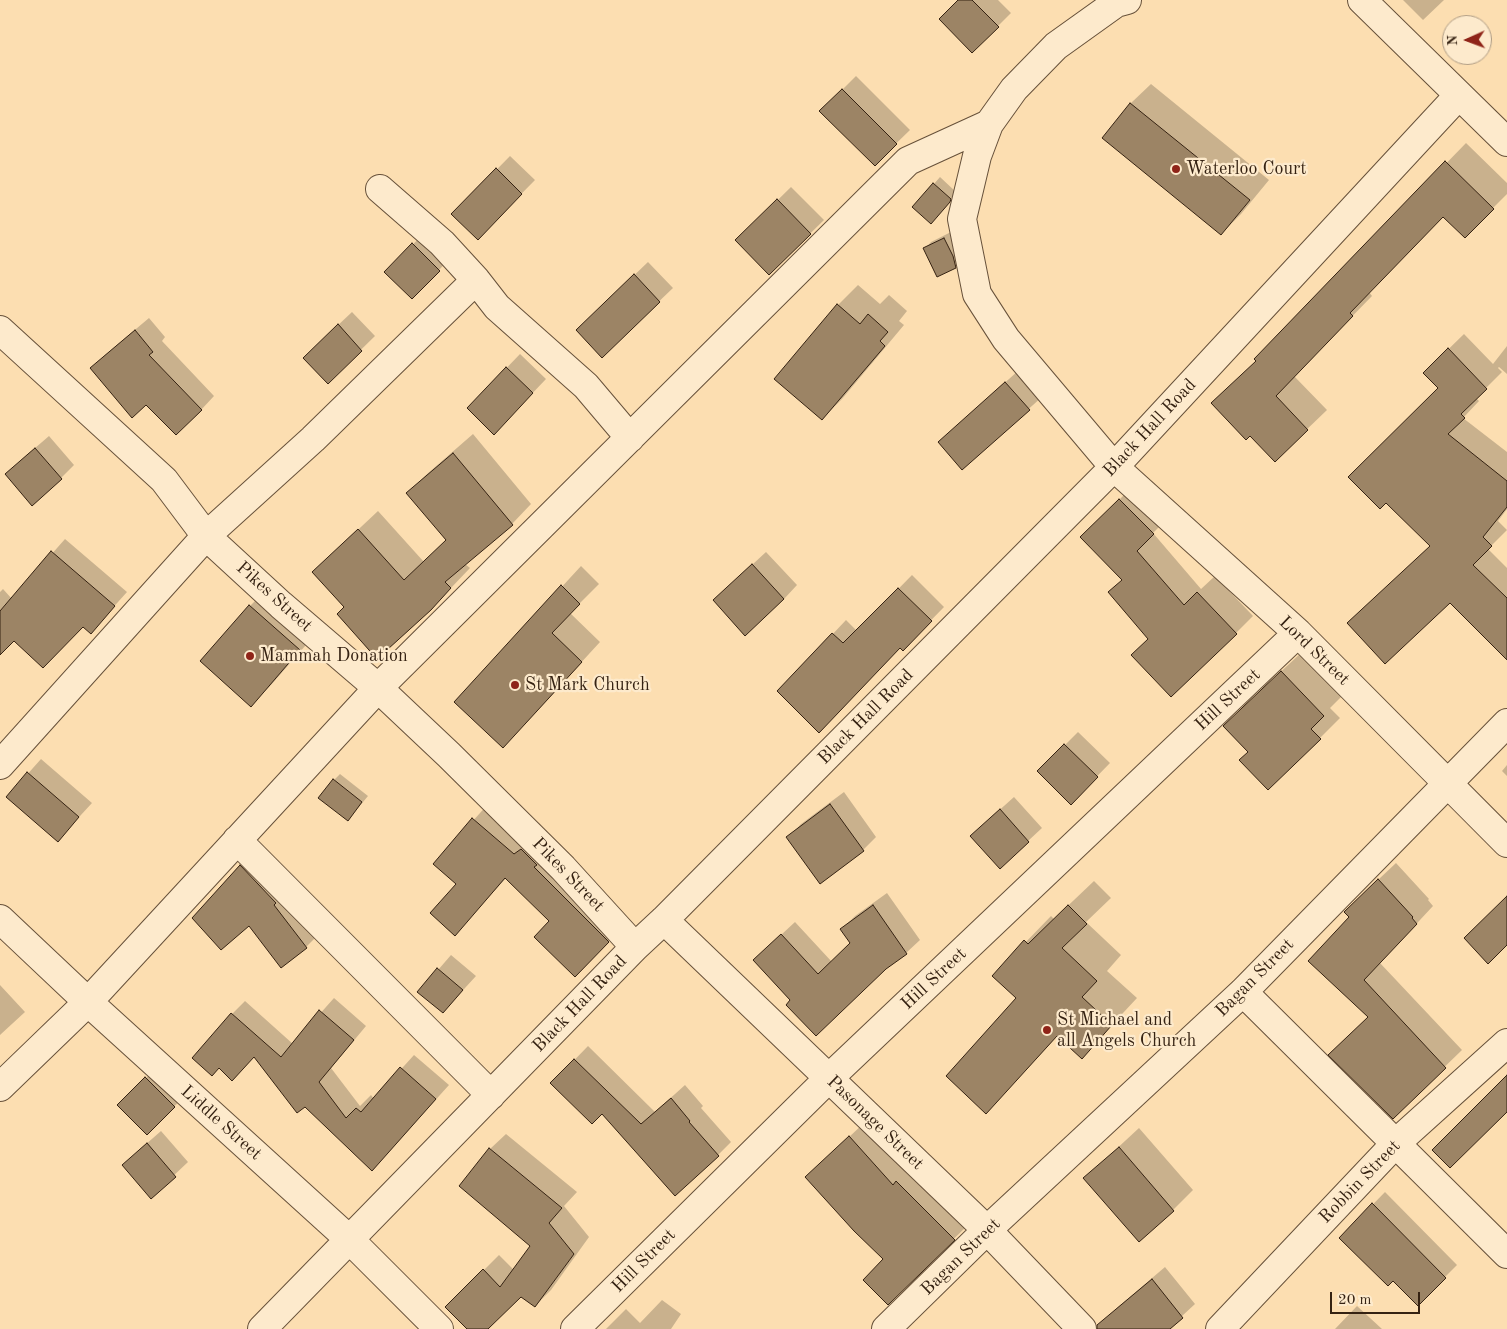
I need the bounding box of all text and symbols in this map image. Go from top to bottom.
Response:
north arrow [1442,15,1492,65]
text: N [1446,35,1460,46]
place label: Waterloo Court [1186,158,1307,180]
marker: Waterloo Court [1170,163,1182,175]
street label: Black Hall Road [1099,374,1201,482]
street label: Pikes Street [231,557,317,637]
street label: Lord Street [1274,612,1354,690]
place label: Mammah Donation [260,645,408,667]
marker: Mammah Donation [244,650,256,662]
street label: Hill Street [1191,664,1265,736]
street label: Black Hall Road [814,665,918,769]
place label: St Mark Church [525,674,650,696]
marker: St Mark Church [509,679,521,691]
street label: Pikes Street [527,833,609,917]
street label: Bagan Street [1211,934,1299,1022]
street label: Hill Street [897,943,971,1015]
street label: Black Hall Road [528,951,632,1057]
place label: St Michael and all Angels Church [1057,1009,1196,1052]
marker: St Michael and all Angels Church [1041,1024,1053,1036]
street label: Pasonage Street [822,1071,928,1175]
street label: Liddle Street [176,1081,266,1165]
street label: Robbin Street [1315,1136,1405,1228]
street label: Bagan Street [917,1214,1005,1300]
street label: Hill Street [608,1225,680,1297]
scale bar [1332,1282,1422,1314]
text: 20 m [1338,1293,1372,1308]

